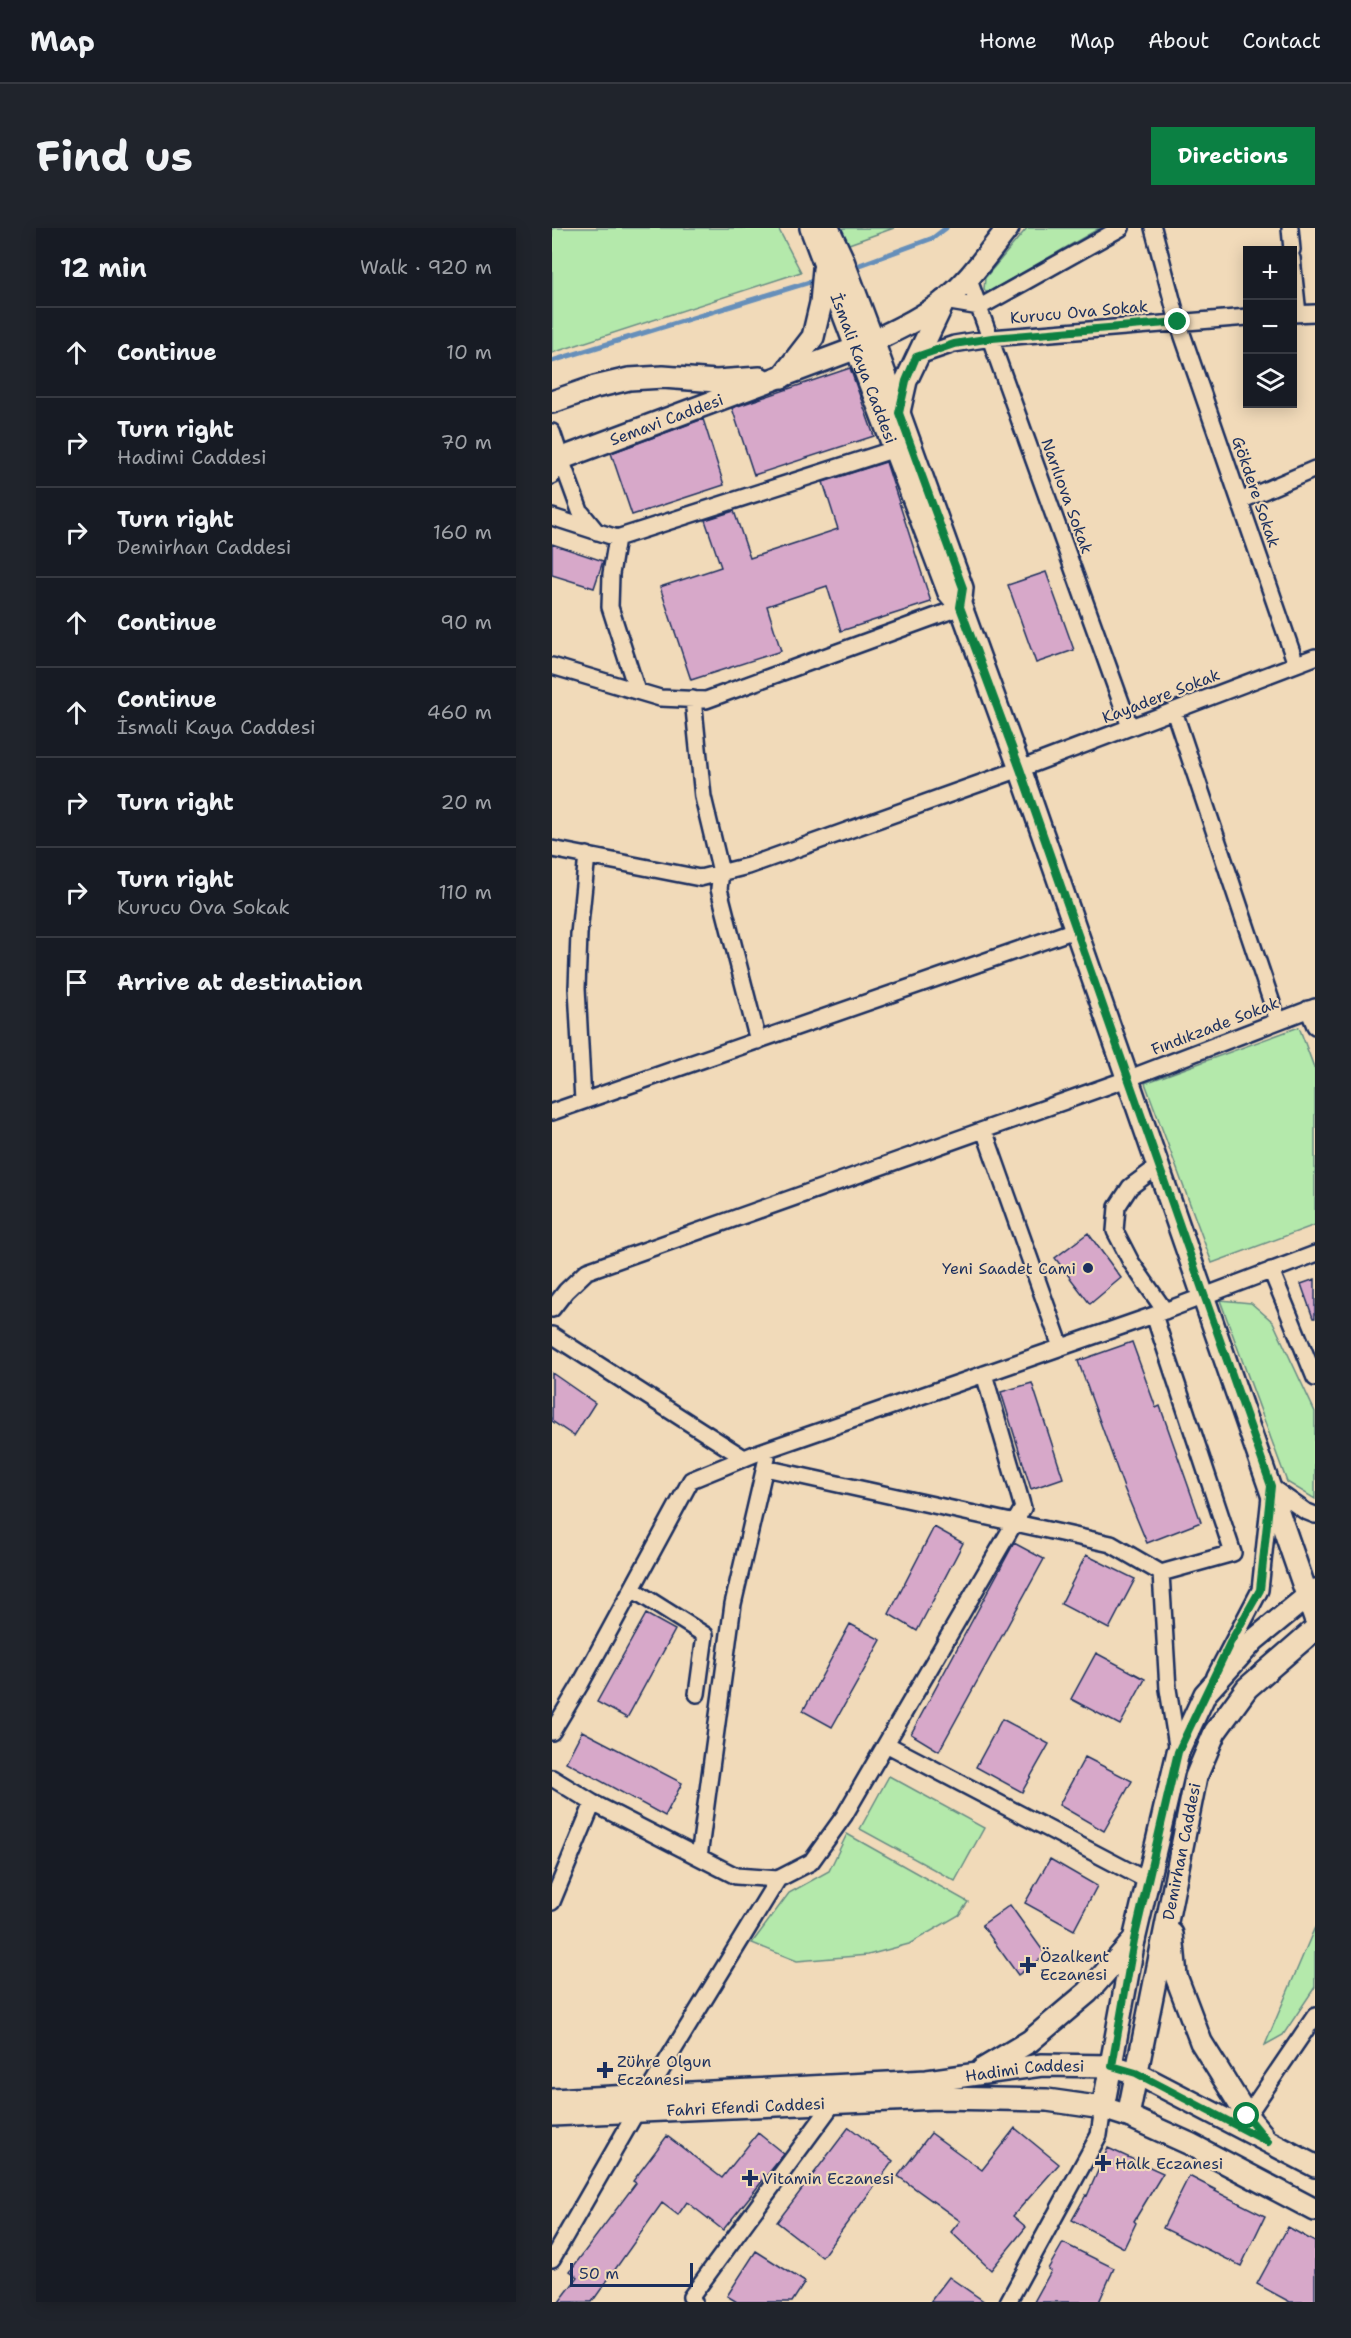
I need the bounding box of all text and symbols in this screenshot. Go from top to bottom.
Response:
text: Map [30,22,95,60]
text: Home [979,27,1037,55]
text: Map [1070,27,1115,55]
text: About [1148,27,1209,55]
text: Contact [1242,27,1321,55]
button: Directions [1151,127,1315,185]
text: Find us [36,128,193,184]
map controls [1243,246,1297,408]
button: + [1243,246,1297,300]
text: 12 min [60,250,147,285]
text: Walk · 920 m [360,254,492,280]
street label: İsmali Kaya Caddesi [826,290,902,446]
street label: Kurucu Ova Sokak [1009,296,1149,328]
button: − [1243,300,1297,354]
route end [1164,308,1190,334]
icon: ahead [60,336,93,369]
text: Continue [117,338,217,367]
text: 10 m [446,339,492,365]
button: layers [1243,354,1297,408]
street label: Semavi Caddesi [607,388,726,450]
text: Turn right [117,415,234,444]
icon: right [60,426,93,459]
text: 70 m [440,429,492,455]
street label: Gökdere Sokak [1227,434,1285,550]
street label: Narılıova Sokak [1036,435,1098,557]
text: Hadimi Caddesi [117,444,267,470]
text: Turn right [117,505,234,534]
icon: right [60,516,93,549]
text: 160 m [433,519,492,545]
text: Demirhan Caddesi [117,534,291,560]
icon: ahead [60,606,93,639]
text: Continue [117,608,217,637]
text: 90 m [440,609,492,635]
street label: Kayadere Sokak [1099,664,1223,728]
text: Continue [117,685,217,714]
icon: ahead [60,696,93,729]
text: 460 m [427,699,492,725]
text: İsmali Kaya Caddesi [117,714,316,740]
icon: right [60,786,93,819]
text: Turn right [117,788,234,817]
text: 20 m [441,789,492,815]
text: Turn right [117,865,234,894]
icon: right [60,876,93,909]
text: 110 m [438,879,492,905]
text: Kurucu Ova Sokak [117,894,290,920]
icon: arrive [60,966,93,999]
text: Arrive at destination [117,968,363,997]
street label: Fındıkzade Sokak [1148,992,1282,1060]
place label: Yeni Saadet Cami [942,1258,1076,1279]
marker: Yeni Saadet Cami [1081,1261,1095,1275]
street label: Demirhan Caddesi [1157,1781,1205,1922]
place label: Özalkent Eczanesi [1040,1946,1109,1985]
marker: Özalkent Eczanesi [1021,1958,1035,1972]
place label: Zühre Olgun Eczanesi [617,2051,711,2090]
street label: Hadimi Caddesi [964,2054,1085,2086]
marker: Zühre Olgun Eczanesi [598,2063,612,2077]
street label: Fahri Efendi Caddesi [666,2092,826,2120]
route start [1233,2102,1259,2128]
place label: Halk Eczanesi [1115,2153,1223,2174]
marker: Halk Eczanesi [1096,2156,1110,2170]
place label: Vitamin Eczanesi [762,2168,894,2189]
marker: Vitamin Eczanesi [743,2171,757,2185]
scale bar [570,2260,693,2288]
text: 50 m [579,2263,619,2284]

